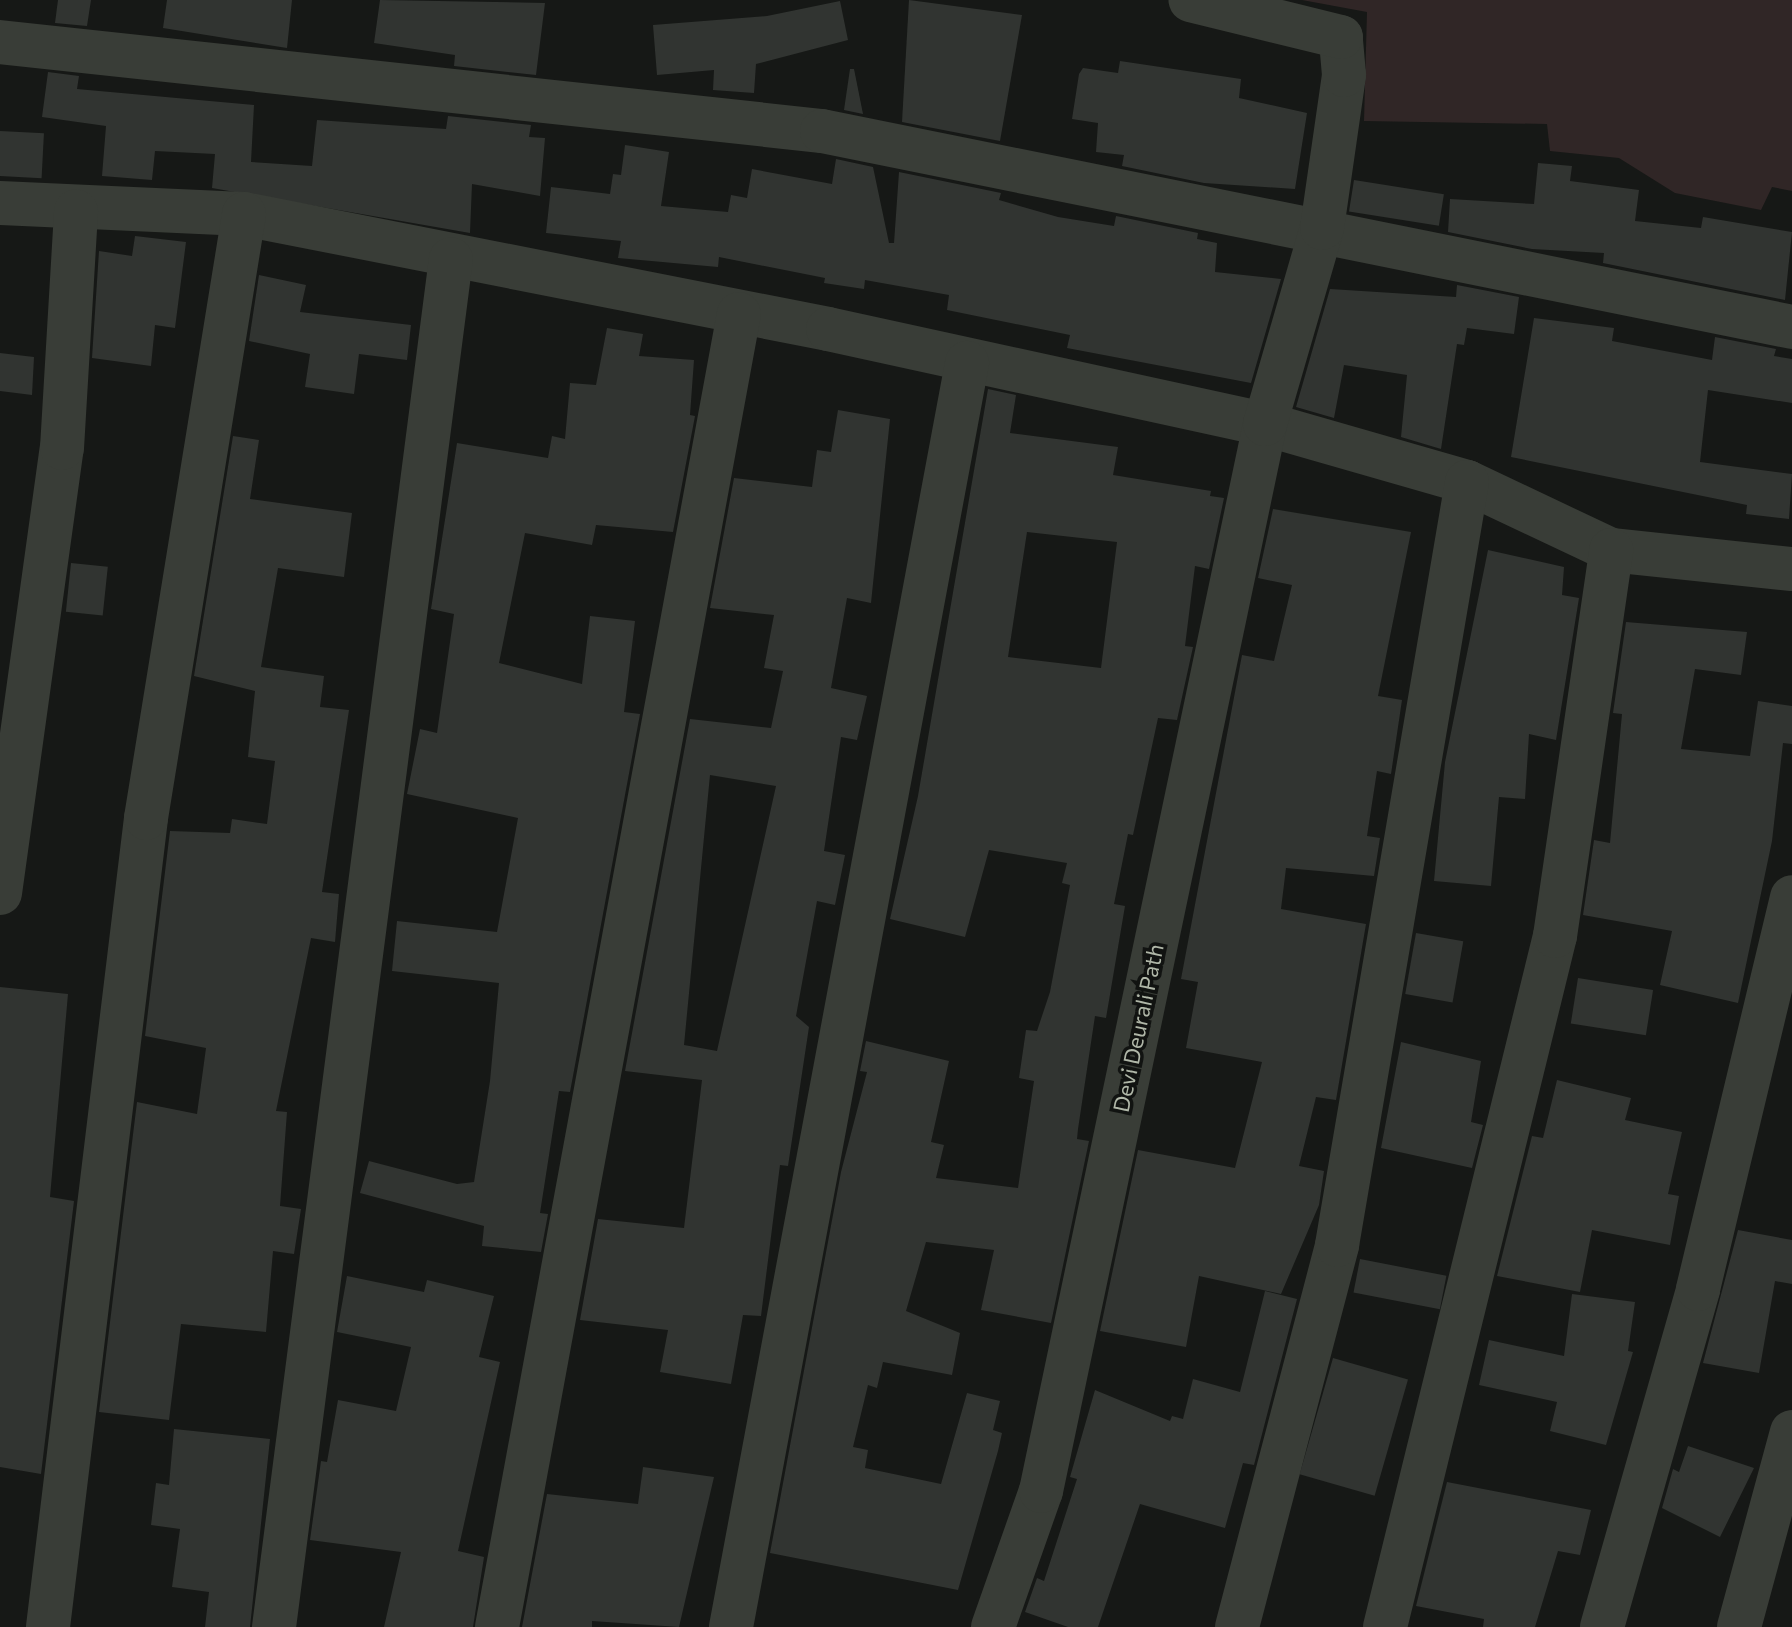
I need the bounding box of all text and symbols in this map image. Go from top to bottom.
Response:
street label: Devi Deurali Path [1107,942,1169,1114]

